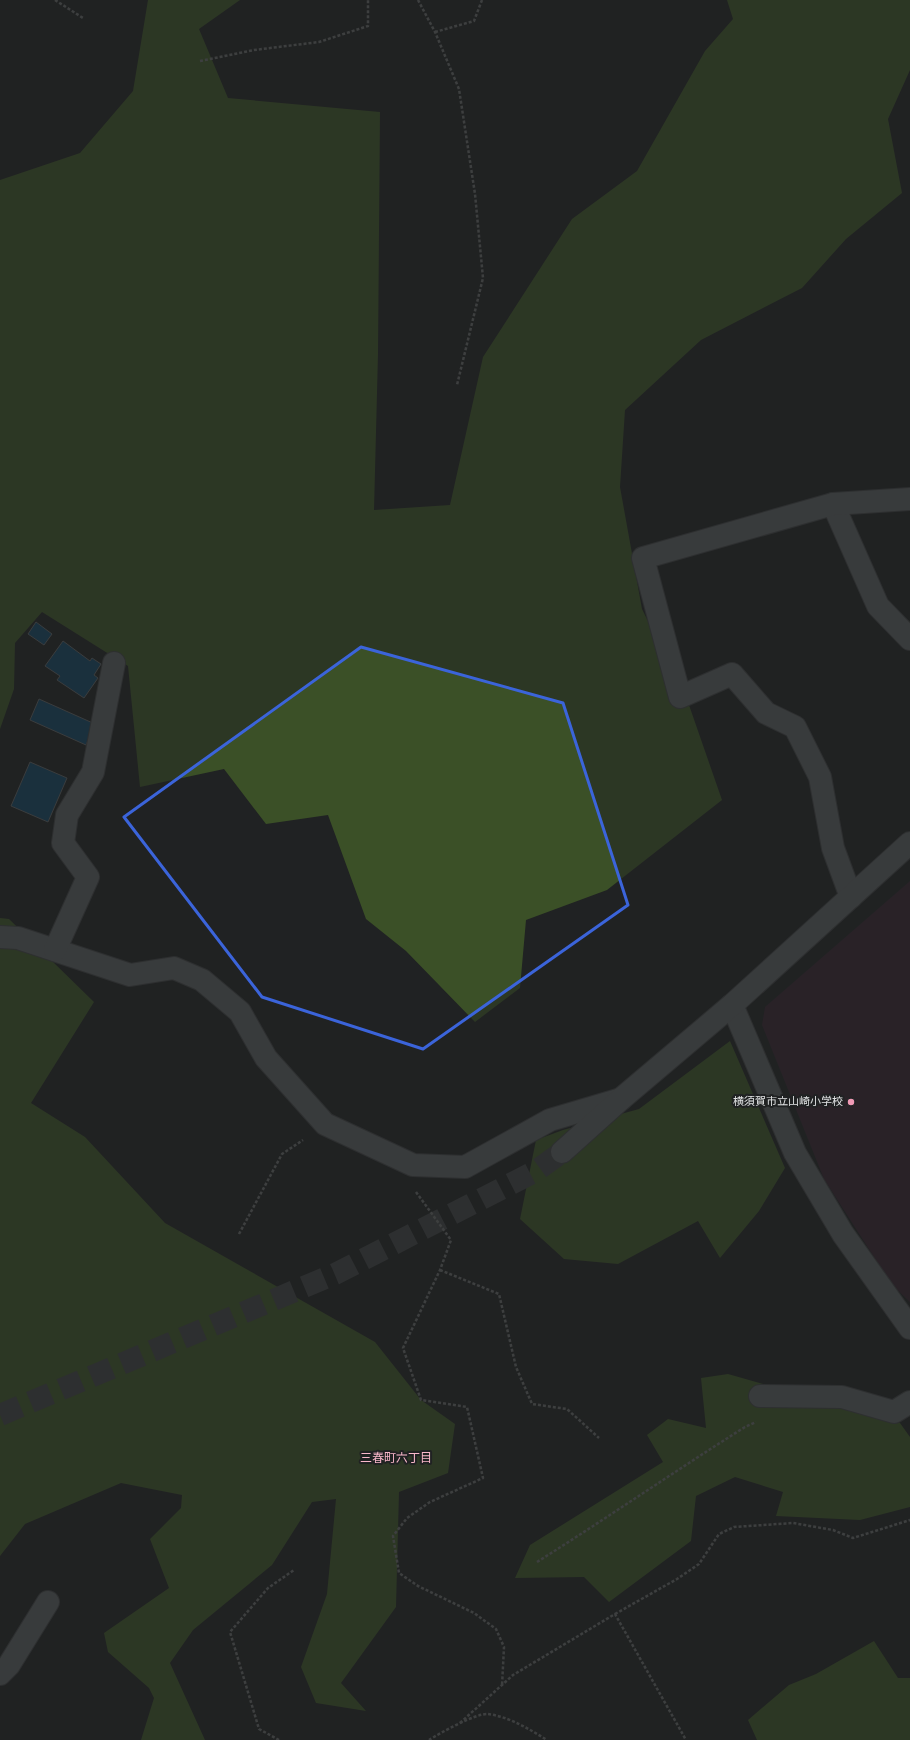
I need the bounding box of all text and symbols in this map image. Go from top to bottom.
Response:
place label: 横須賀市立山崎小学校 [733,1095,843,1109]
marker: 横須賀市立山崎小学校 [846,1097,856,1107]
district label: 三春町六丁目 [360,1451,432,1467]

